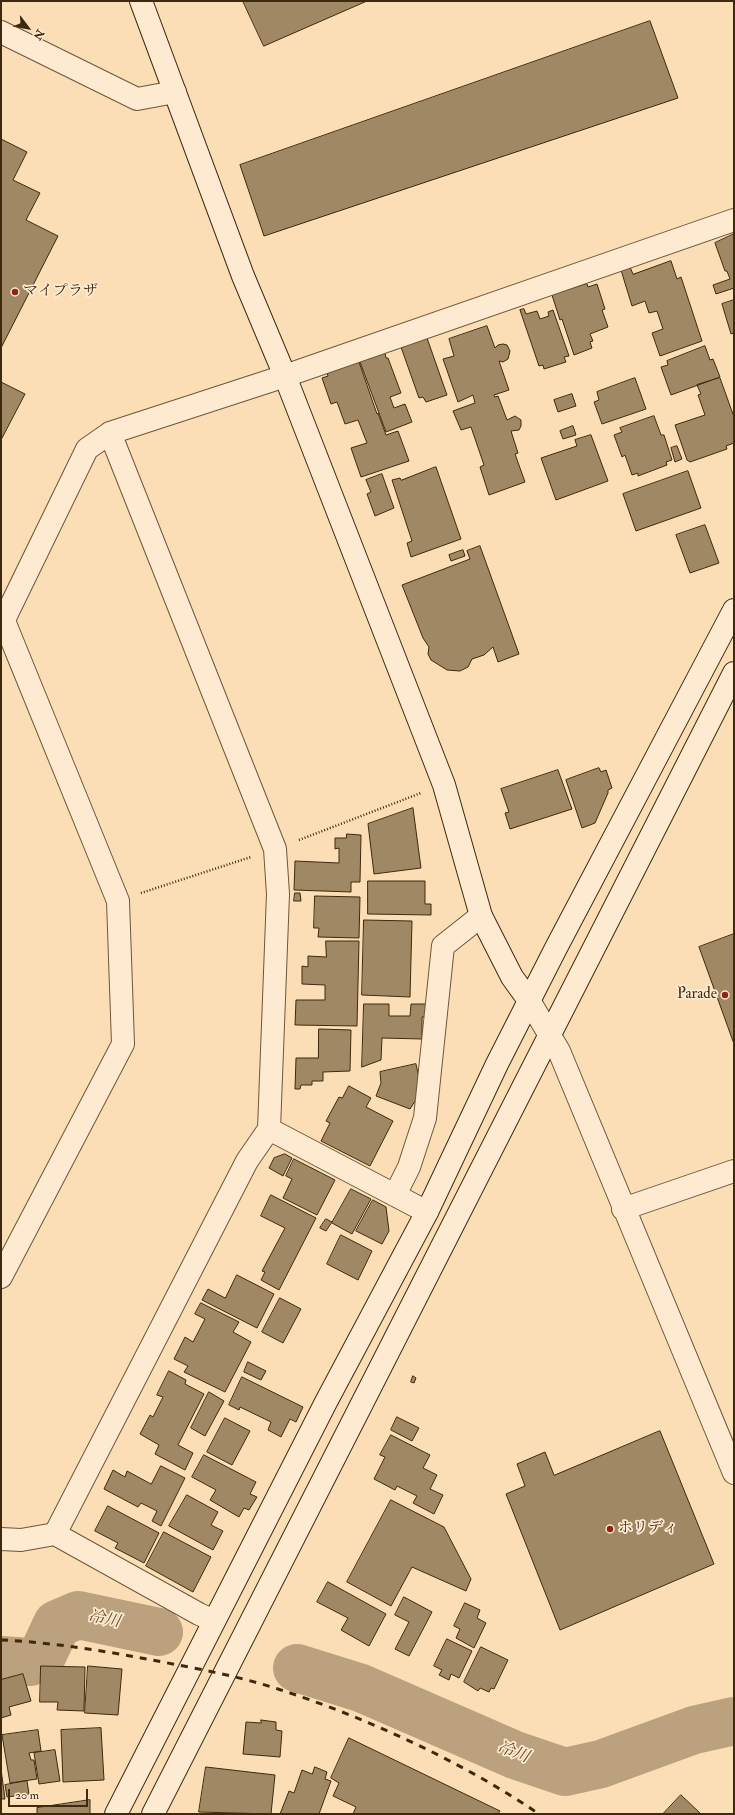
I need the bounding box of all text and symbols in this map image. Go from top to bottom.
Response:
north arrow [8,8,48,48]
text: N [30,27,47,42]
place label: マイプラザ [23,283,98,301]
marker: マイプラザ [10,287,20,297]
place label: Parade [677,986,717,1004]
marker: Parade [720,990,730,1000]
place label: ホリディ [618,1520,678,1538]
marker: ホリディ [605,1524,615,1534]
water label: 冷川 [86,1607,122,1633]
water label: 冷川 [495,1738,531,1768]
scale bar [10,1781,90,1807]
text: 20 m [15,1788,39,1803]

